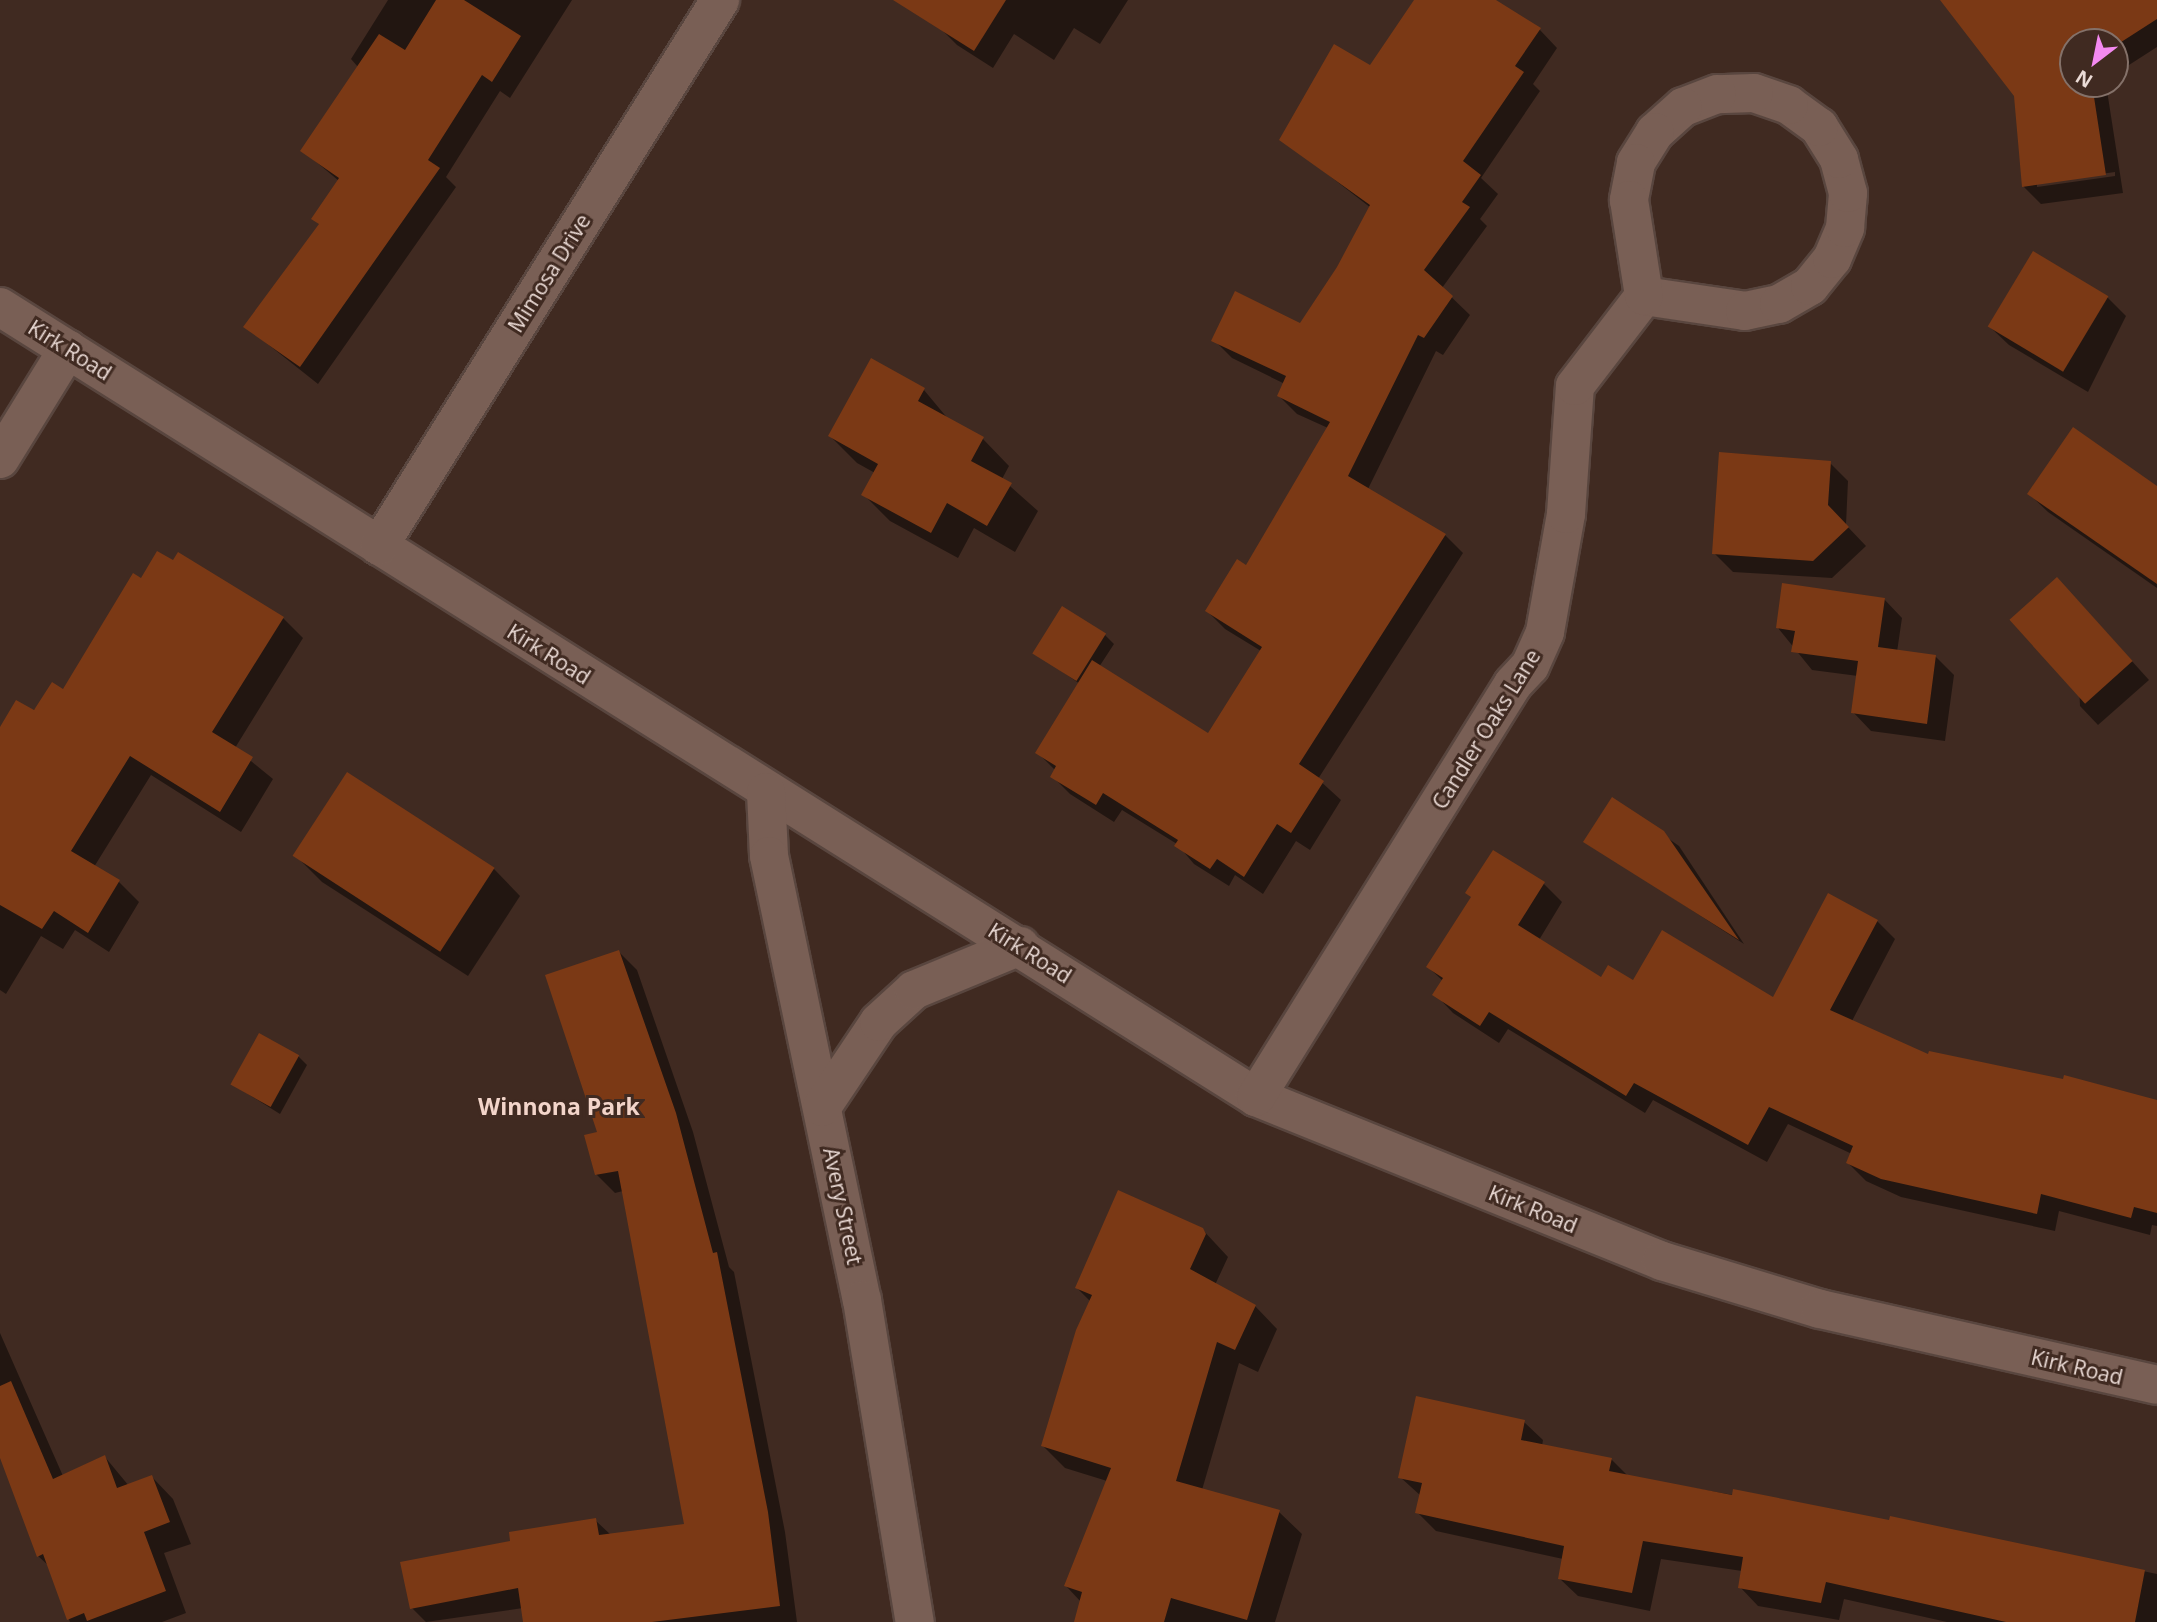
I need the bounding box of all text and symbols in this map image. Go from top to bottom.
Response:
north arrow [2059,28,2129,98]
text: N [2070,64,2097,94]
street label: Mimosa Drive [503,209,595,337]
street label: Kirk Road [24,315,116,385]
street label: Kirk Road [503,619,595,689]
street label: Candler Oaks Lane [1427,644,1545,814]
street label: Kirk Road [984,918,1076,988]
district label: Winnona Park [478,1092,640,1120]
street label: Avery Street [818,1145,868,1267]
street label: Kirk Road [1485,1180,1581,1238]
street label: Kirk Road [2029,1344,2125,1390]

